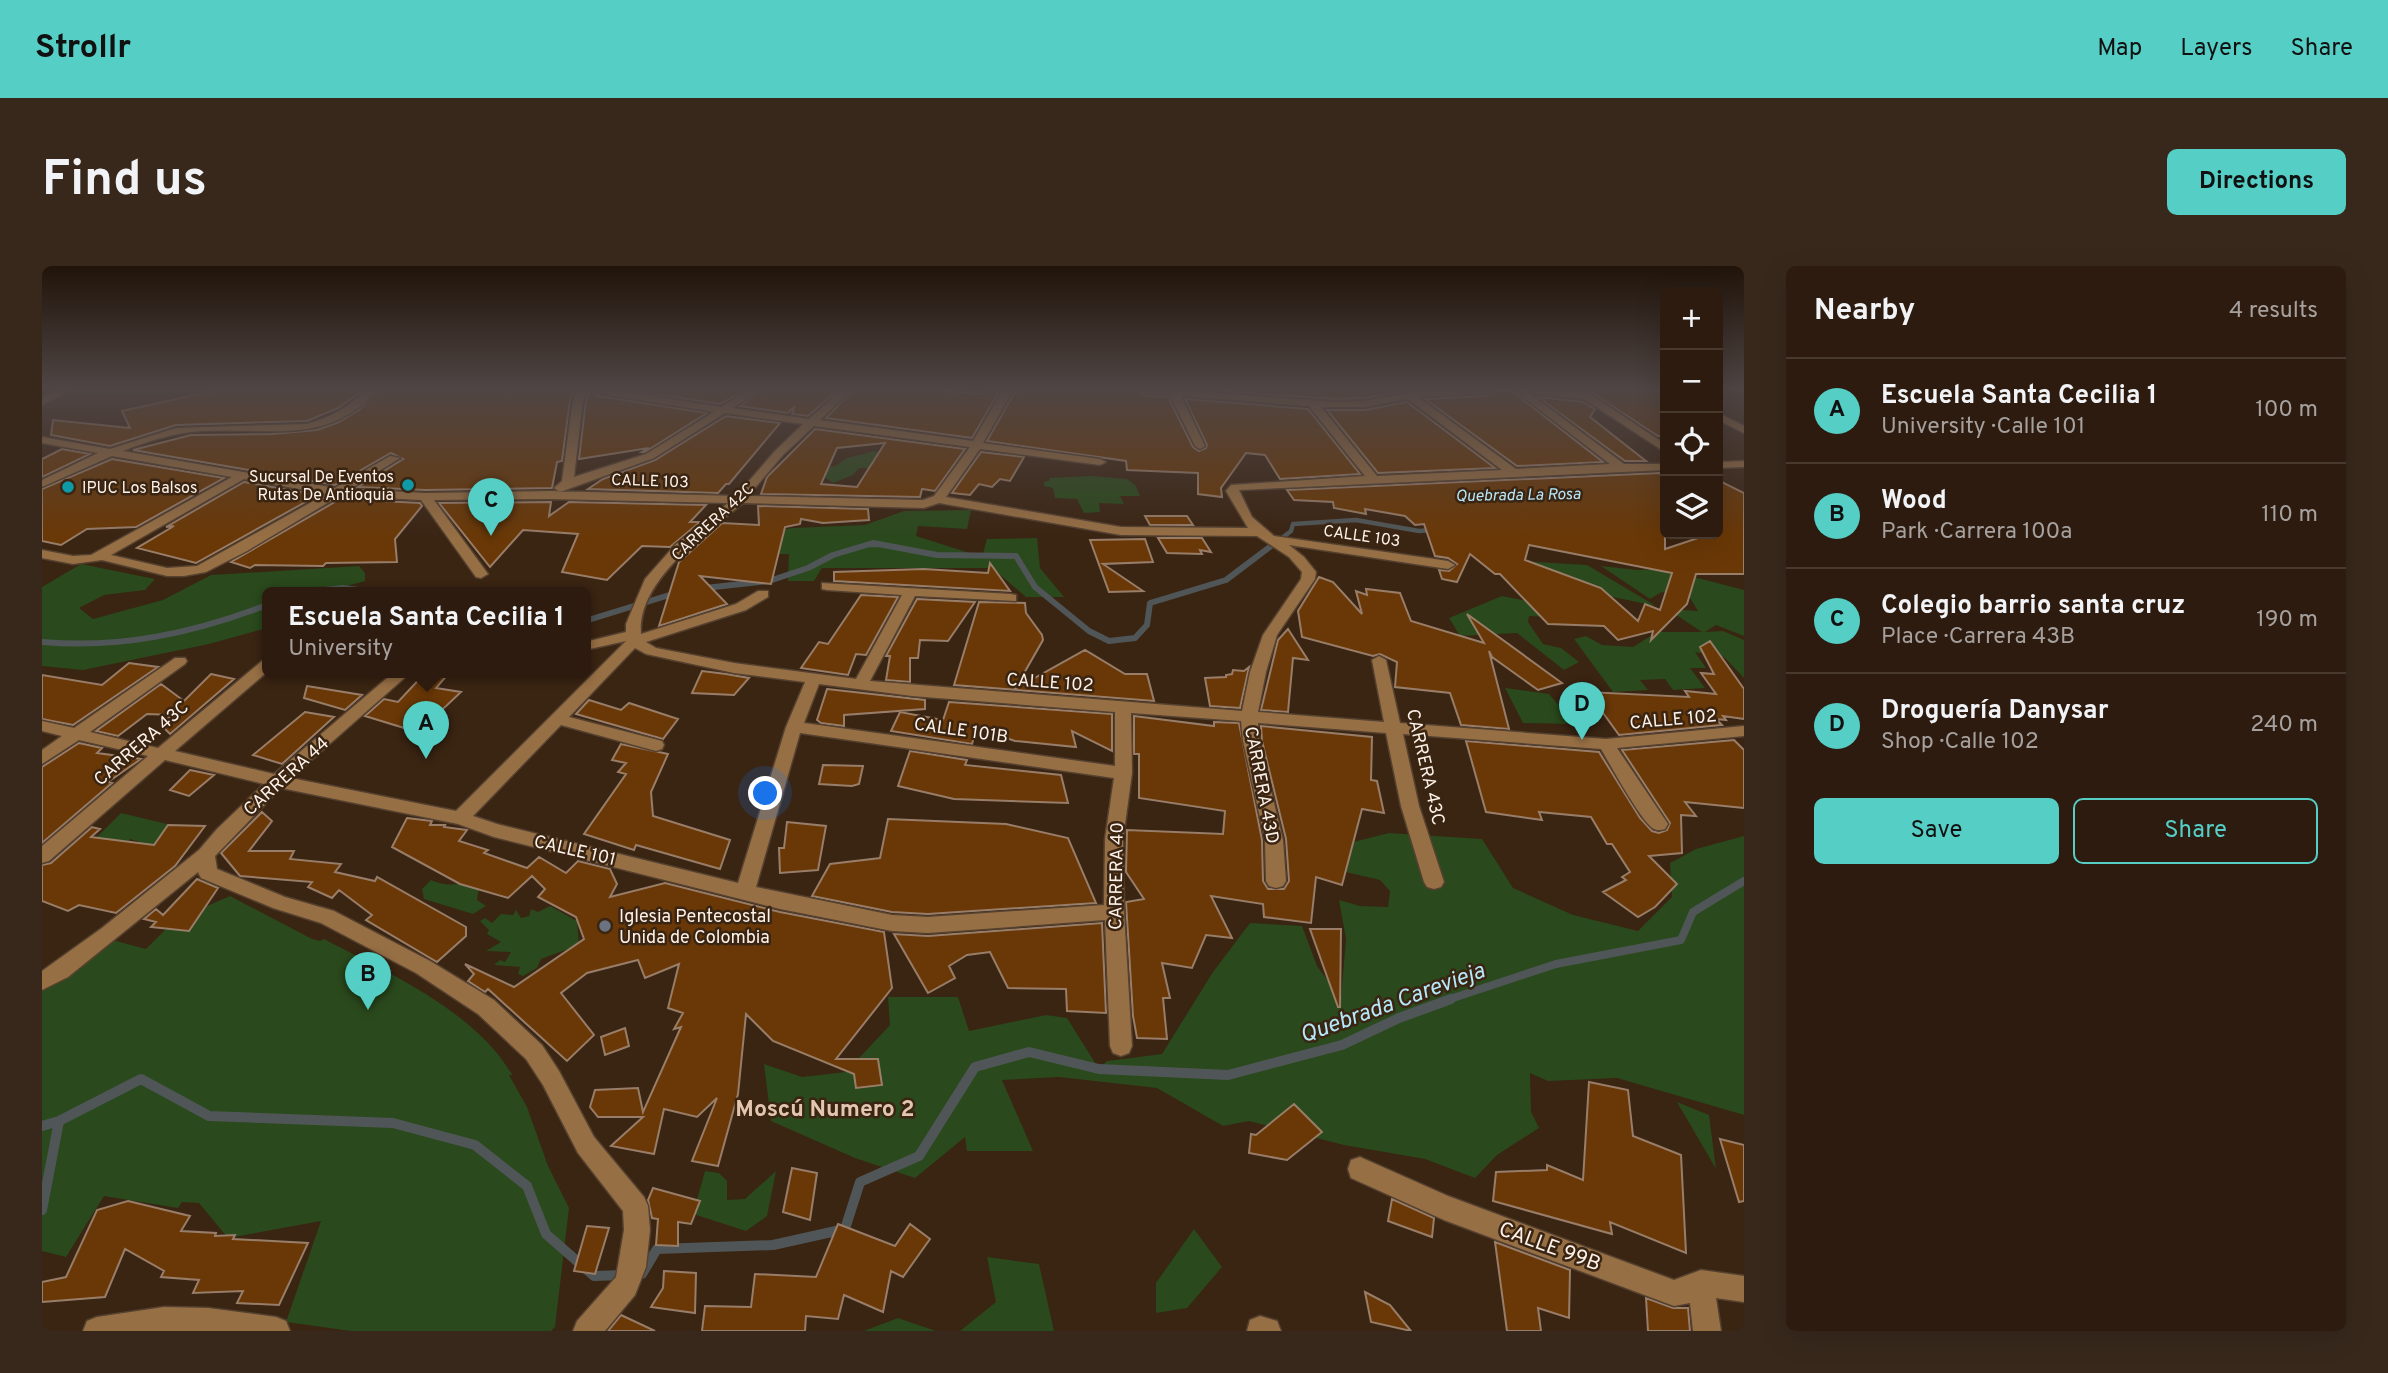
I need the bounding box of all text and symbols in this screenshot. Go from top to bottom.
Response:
text: Strollr [35,28,131,70]
text: Map [2097,34,2142,64]
text: Layers [2180,34,2252,64]
text: Share [2290,34,2353,64]
button: Directions [2167,149,2346,215]
text: Find us [42,151,207,213]
map controls [1660,287,1723,539]
button: + [1660,287,1723,350]
text: Nearby [1814,293,1915,330]
text: 4 results [2229,297,2318,326]
button: − [1660,350,1723,413]
text: Escuela Santa Cecilia 1 [1881,380,2157,413]
text: A [1829,396,1845,425]
text: 100 m [2255,396,2318,425]
button: locate [1660,413,1723,476]
text: University · Calle 101 [1881,413,2085,442]
place label: Sucursal De Eventos Rutas De Antioquia [249,468,394,506]
street label: CALLE 103 [611,471,689,493]
button: layers [1660,476,1723,539]
marker: Sucursal De Eventos Rutas De Antioquia [400,477,416,493]
pin: C [468,478,514,536]
marker: IPUC Los Balsos [60,479,76,495]
place label: IPUC Los Balsos [82,479,197,499]
street label: CARRERA 42C [668,479,759,566]
water label: Quebrada La Rosa [1455,485,1582,507]
text: Wood [1881,485,1947,518]
text: B [1829,501,1845,530]
text: 110 m [2261,501,2318,530]
text: Park · Carrera 100a [1881,518,2072,547]
street label: CALLE 103 [1322,522,1402,552]
popup [262,587,591,678]
text: Colegio barrio santa cruz [1881,590,2185,623]
text: Escuela Santa Cecilia 1 [288,602,565,635]
text: C [1830,606,1844,635]
text: 190 m [2256,606,2318,635]
text: Place · Carrera 43B [1881,623,2075,652]
text: University [288,635,393,664]
street label: CALLE 102 [1005,669,1094,698]
pin: D [1559,682,1605,740]
text: Droguería Danysar [1881,695,2109,728]
street label: CARRERA 43C [90,697,194,792]
pin: A [403,701,449,759]
street label: CALLE 102 [1629,705,1718,736]
street label: CARRERA 43C [1400,707,1449,828]
text: D [1829,711,1845,740]
text: 240 m [2250,711,2318,740]
street label: CALLE 101B [912,713,1009,749]
street label: CARRERA 43D [1238,725,1283,846]
text: Shop · Calle 102 [1881,728,2039,757]
street label: CARRERA 44 [239,733,335,822]
your location [748,776,782,810]
button: Save [1814,798,2059,864]
button: Share [2073,798,2318,864]
street label: CARRERA 40 [1105,822,1130,930]
street label: CALLE 101 [532,831,618,872]
place label: Iglesia Pentecostal Unida de Colombia [619,906,771,950]
marker: Iglesia Pentecostal Unida de Colombia [597,918,613,934]
pin: B [345,952,391,1010]
water label: Quebrada Carevieja [1296,957,1489,1051]
district label: Moscú Numero 2 [735,1096,915,1125]
street label: CALLE 99B [1495,1216,1604,1278]

